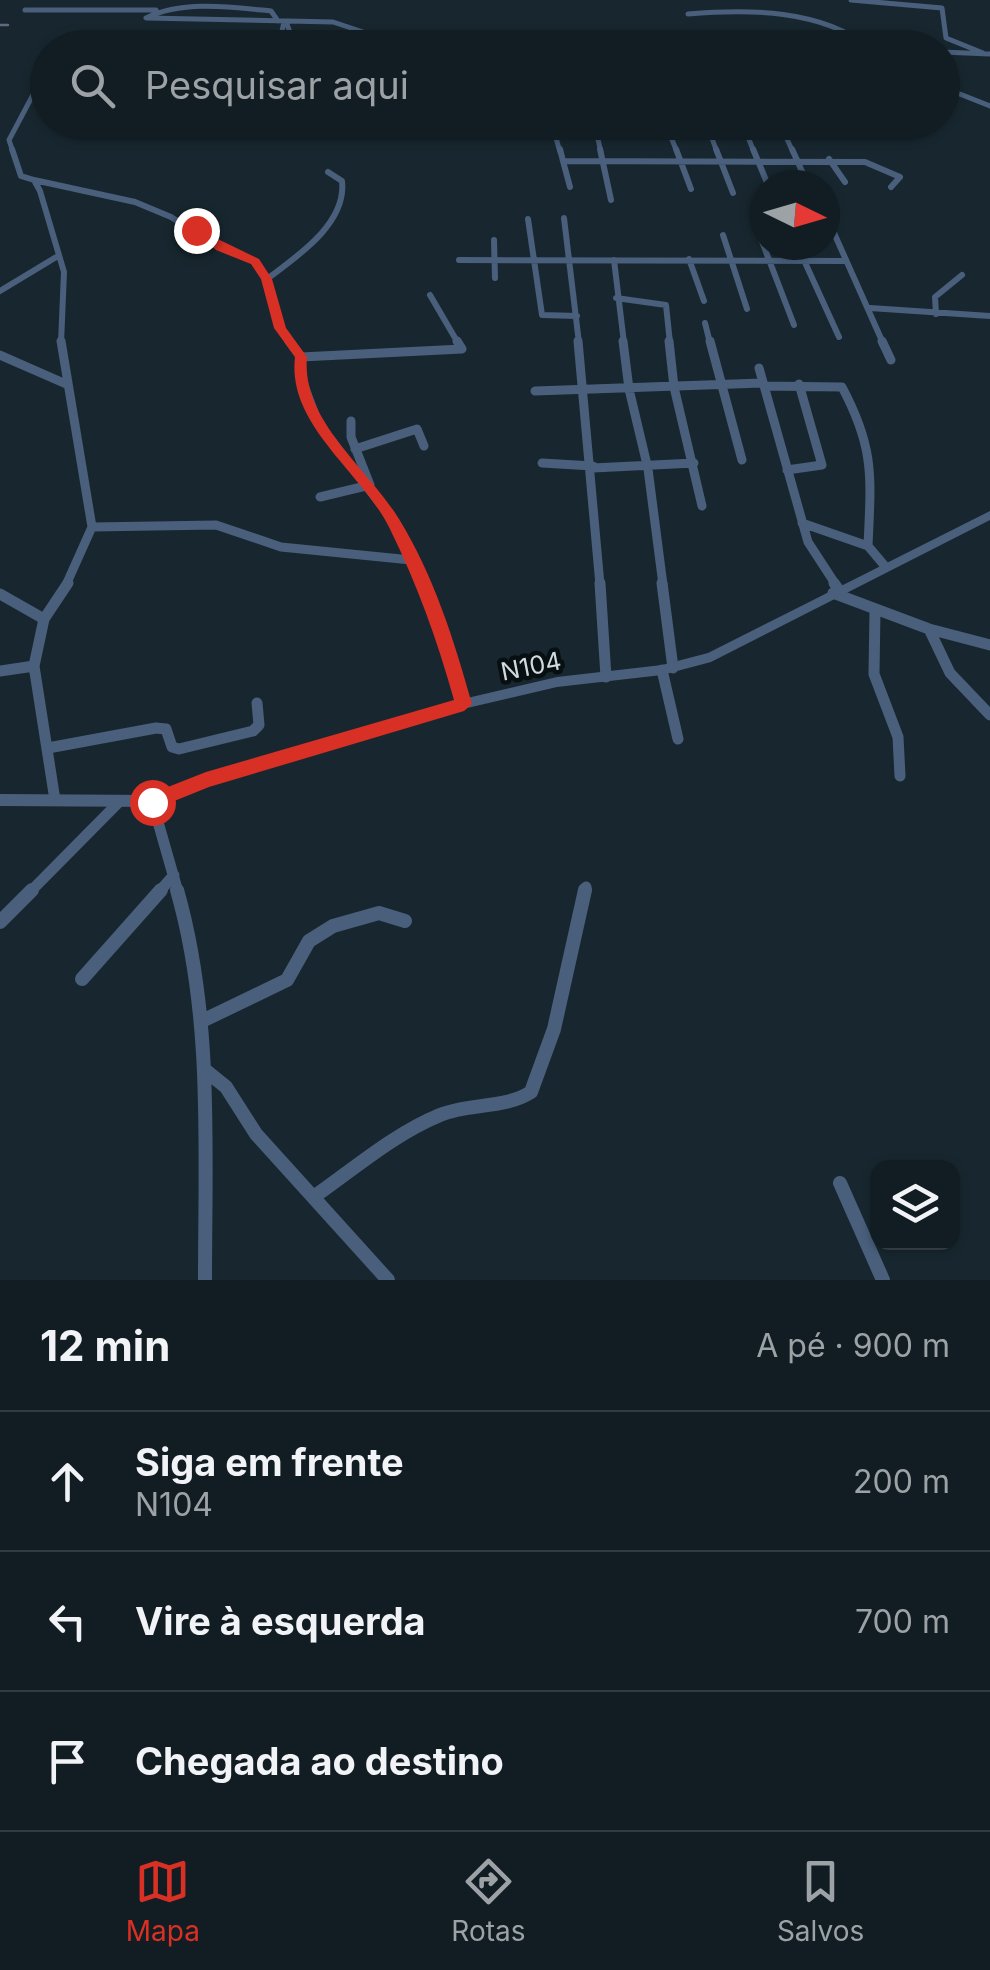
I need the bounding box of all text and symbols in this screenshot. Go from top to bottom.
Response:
search box [30,30,960,140]
icon: search [65,58,120,113]
text: Pesquisar aqui [145,62,409,108]
north arrow [750,170,840,260]
route end [174,208,220,254]
street label: N104 [498,645,564,687]
route start [130,780,176,826]
map controls [870,1160,960,1250]
button: layers [870,1160,960,1250]
text: 12 min [40,1320,170,1371]
text: A pé · 900 m [756,1326,950,1365]
text: Siga em frente [135,1439,404,1485]
icon: ahead [40,1454,95,1509]
text: 200 m [853,1462,950,1501]
text: N104 [135,1485,213,1524]
icon: left [40,1594,95,1649]
text: Vire à esquerda [135,1598,426,1644]
text: 700 m [855,1602,950,1641]
icon: arrive [40,1734,95,1789]
text: Chegada ao destino [135,1738,504,1784]
tab: Mapa [126,1854,200,1948]
tab: Rotas [451,1854,525,1948]
tab: Salvos [777,1854,864,1948]

